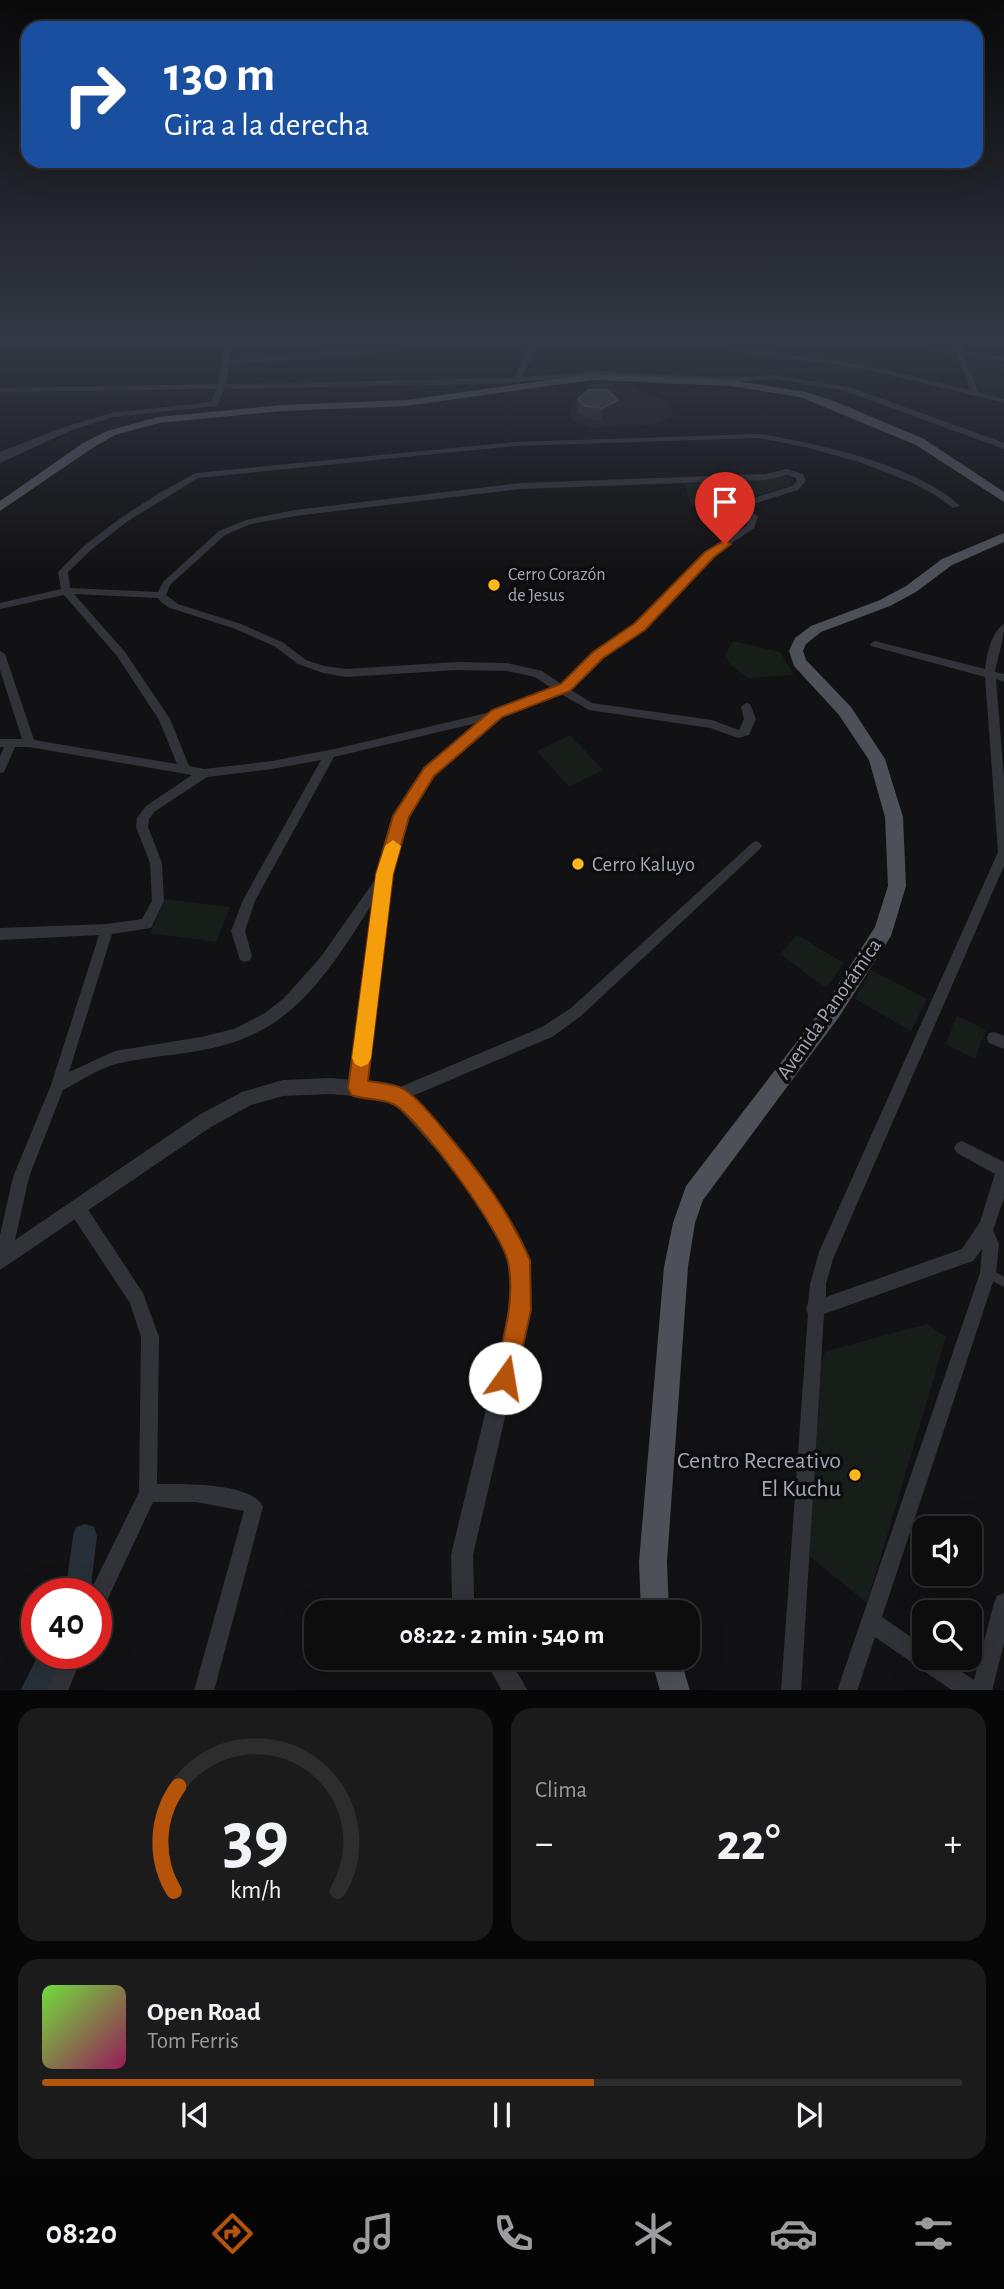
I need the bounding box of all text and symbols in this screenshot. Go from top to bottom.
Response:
icon: right [49,49,140,140]
text: 130 m [164,51,275,100]
text: Gira a la derecha [164,109,369,141]
pin [695,472,755,544]
icon: arrive [706,483,744,521]
place label: Cerro Corazón de Jesus [508,566,605,605]
marker: Cerro Corazón de Jesus [486,577,502,593]
place label: Cerro Kaluyo [592,854,695,875]
marker: Cerro Kaluyo [570,856,586,872]
street label: Avenida Panorámica [773,935,885,1083]
position arrow [468,1341,542,1415]
place label: Centro Recreativo El Kuchu [677,1449,841,1501]
marker: Centro Recreativo El Kuchu [847,1467,863,1483]
map controls [912,1516,982,1670]
button: sound [912,1516,982,1586]
speed limit sign: 40 [21,1578,112,1669]
button: search [912,1600,982,1670]
text: 08:22 · 2 min · 540 m [400,1622,604,1648]
text: Clima [535,1779,587,1802]
text: 39 [222,1803,289,1876]
text: 22° [716,1817,781,1869]
text: − [535,1825,553,1863]
text: + [944,1825,962,1863]
text: km/h [230,1877,281,1902]
text: Open Road [147,1999,261,2025]
text: Tom Ferris [147,2030,239,2053]
icon: previous [176,2096,214,2134]
icon: pause [483,2096,521,2134]
icon: next [790,2096,828,2134]
icon: directions [208,2209,257,2258]
icon: music [349,2209,398,2258]
icon: phone [489,2209,538,2258]
icon: climate [629,2209,678,2258]
icon: car [769,2209,818,2258]
icon: filters [909,2209,958,2258]
text: 08:20 [46,2217,117,2249]

